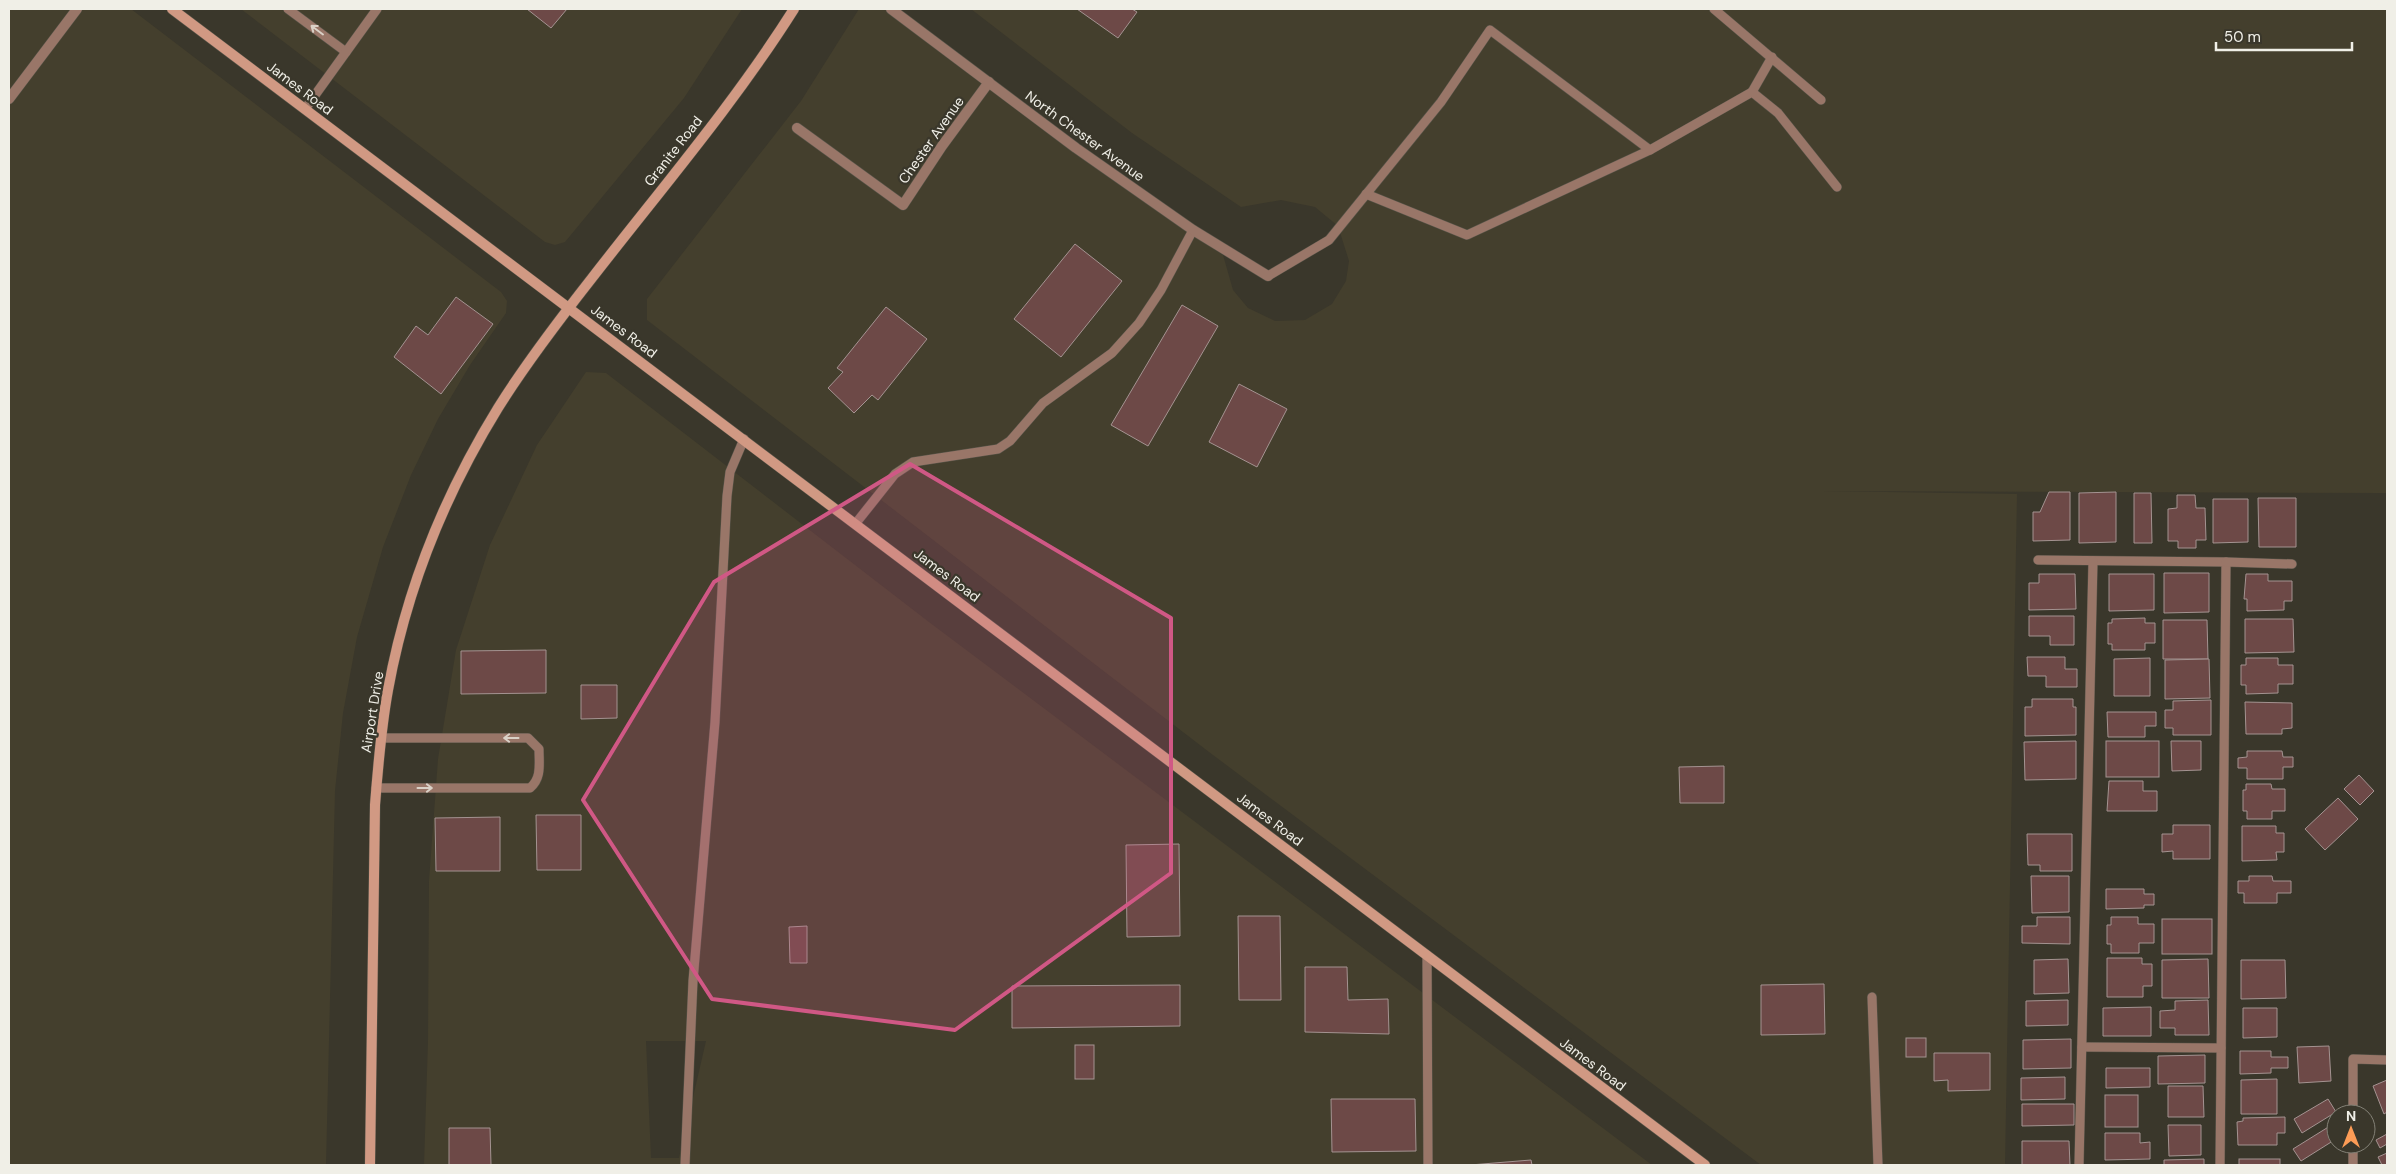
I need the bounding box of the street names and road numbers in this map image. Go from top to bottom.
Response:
street label: James Road [263,57,337,119]
street label: North Chester Avenue [1022,87,1148,185]
street label: Chester Avenue [894,93,968,187]
street label: Granite Road [640,112,706,190]
street label: James Road [587,300,661,362]
street label: James Road [910,544,984,606]
street label: Airport Drive [357,670,387,754]
street label: James Road [1233,788,1307,850]
street label: James Road [1556,1033,1630,1095]

